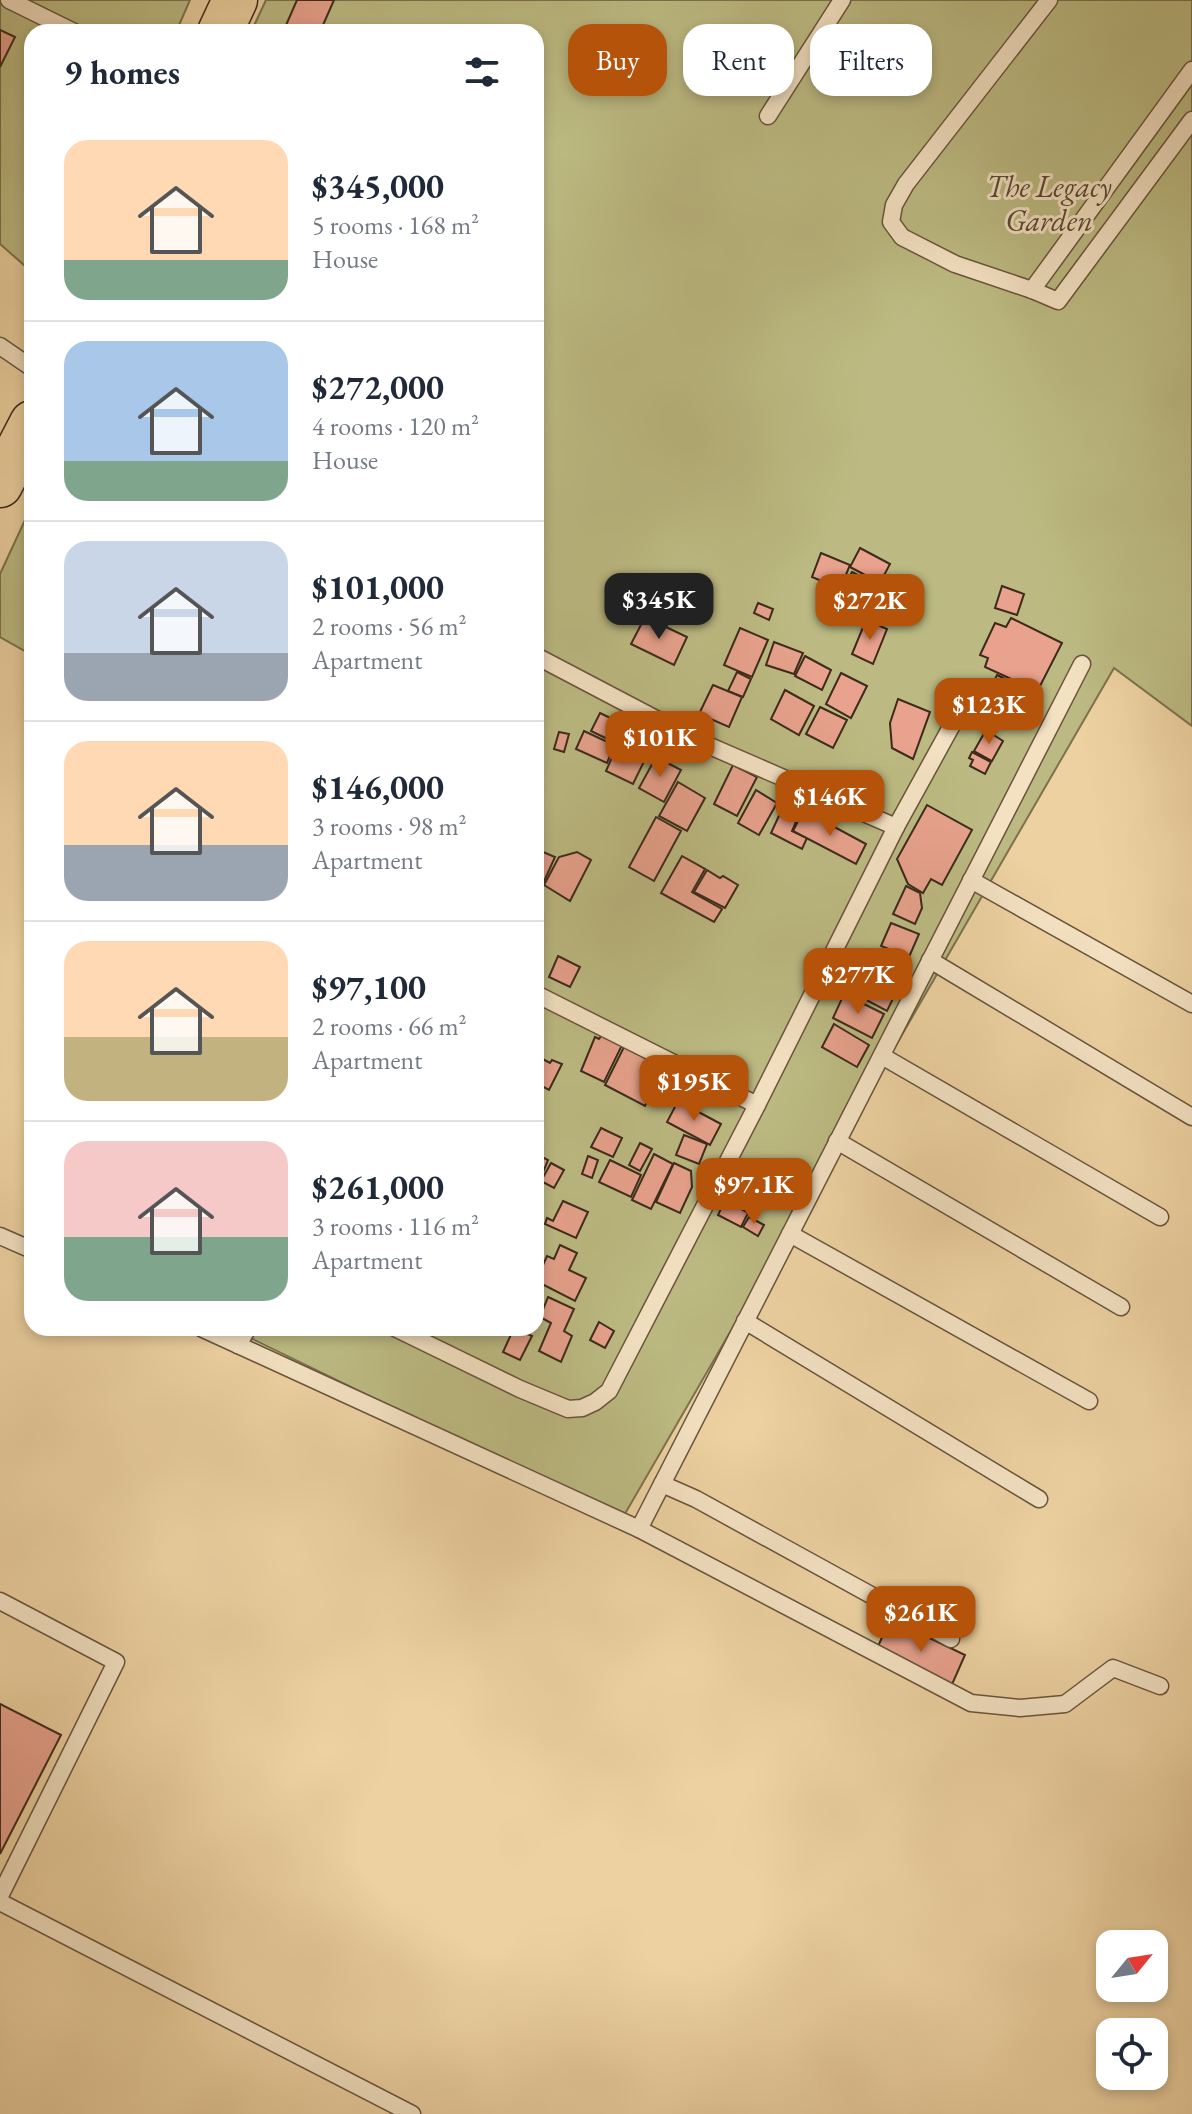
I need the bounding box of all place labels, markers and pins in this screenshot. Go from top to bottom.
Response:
pin: $345K [603,573,715,641]
pin: $272K [814,574,926,642]
pin: $123K [933,678,1045,746]
pin: $101K [604,711,716,779]
pin: $146K [774,770,886,838]
pin: $277K [802,948,914,1016]
pin: $195K [638,1055,750,1123]
pin: $97.1K [689,1158,819,1226]
pin: $261K [865,1586,977,1654]

